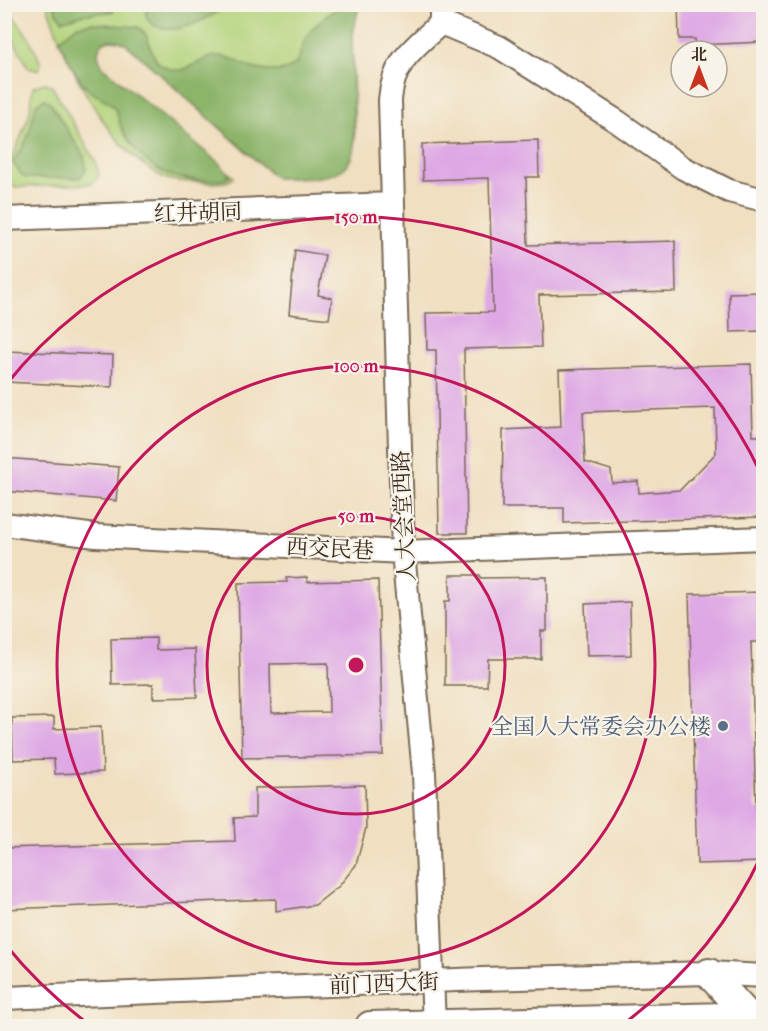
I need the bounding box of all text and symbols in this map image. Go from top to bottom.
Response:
north arrow [669,39,729,99]
text: 北 [691,45,707,64]
street label: 红井胡同 [154,198,242,228]
text: 150 m [335,207,378,228]
text: 100 m [333,356,380,377]
street label: 人大会堂西路 [388,449,420,583]
text: 50 m [338,506,375,527]
street label: 西交民巷 [285,534,375,564]
centre of rings [346,655,366,675]
place label: 全国人大常委会办公楼 [491,714,711,740]
marker: 全国人大常委会办公楼 [716,719,730,733]
street label: 前门西大街 [329,969,439,999]

